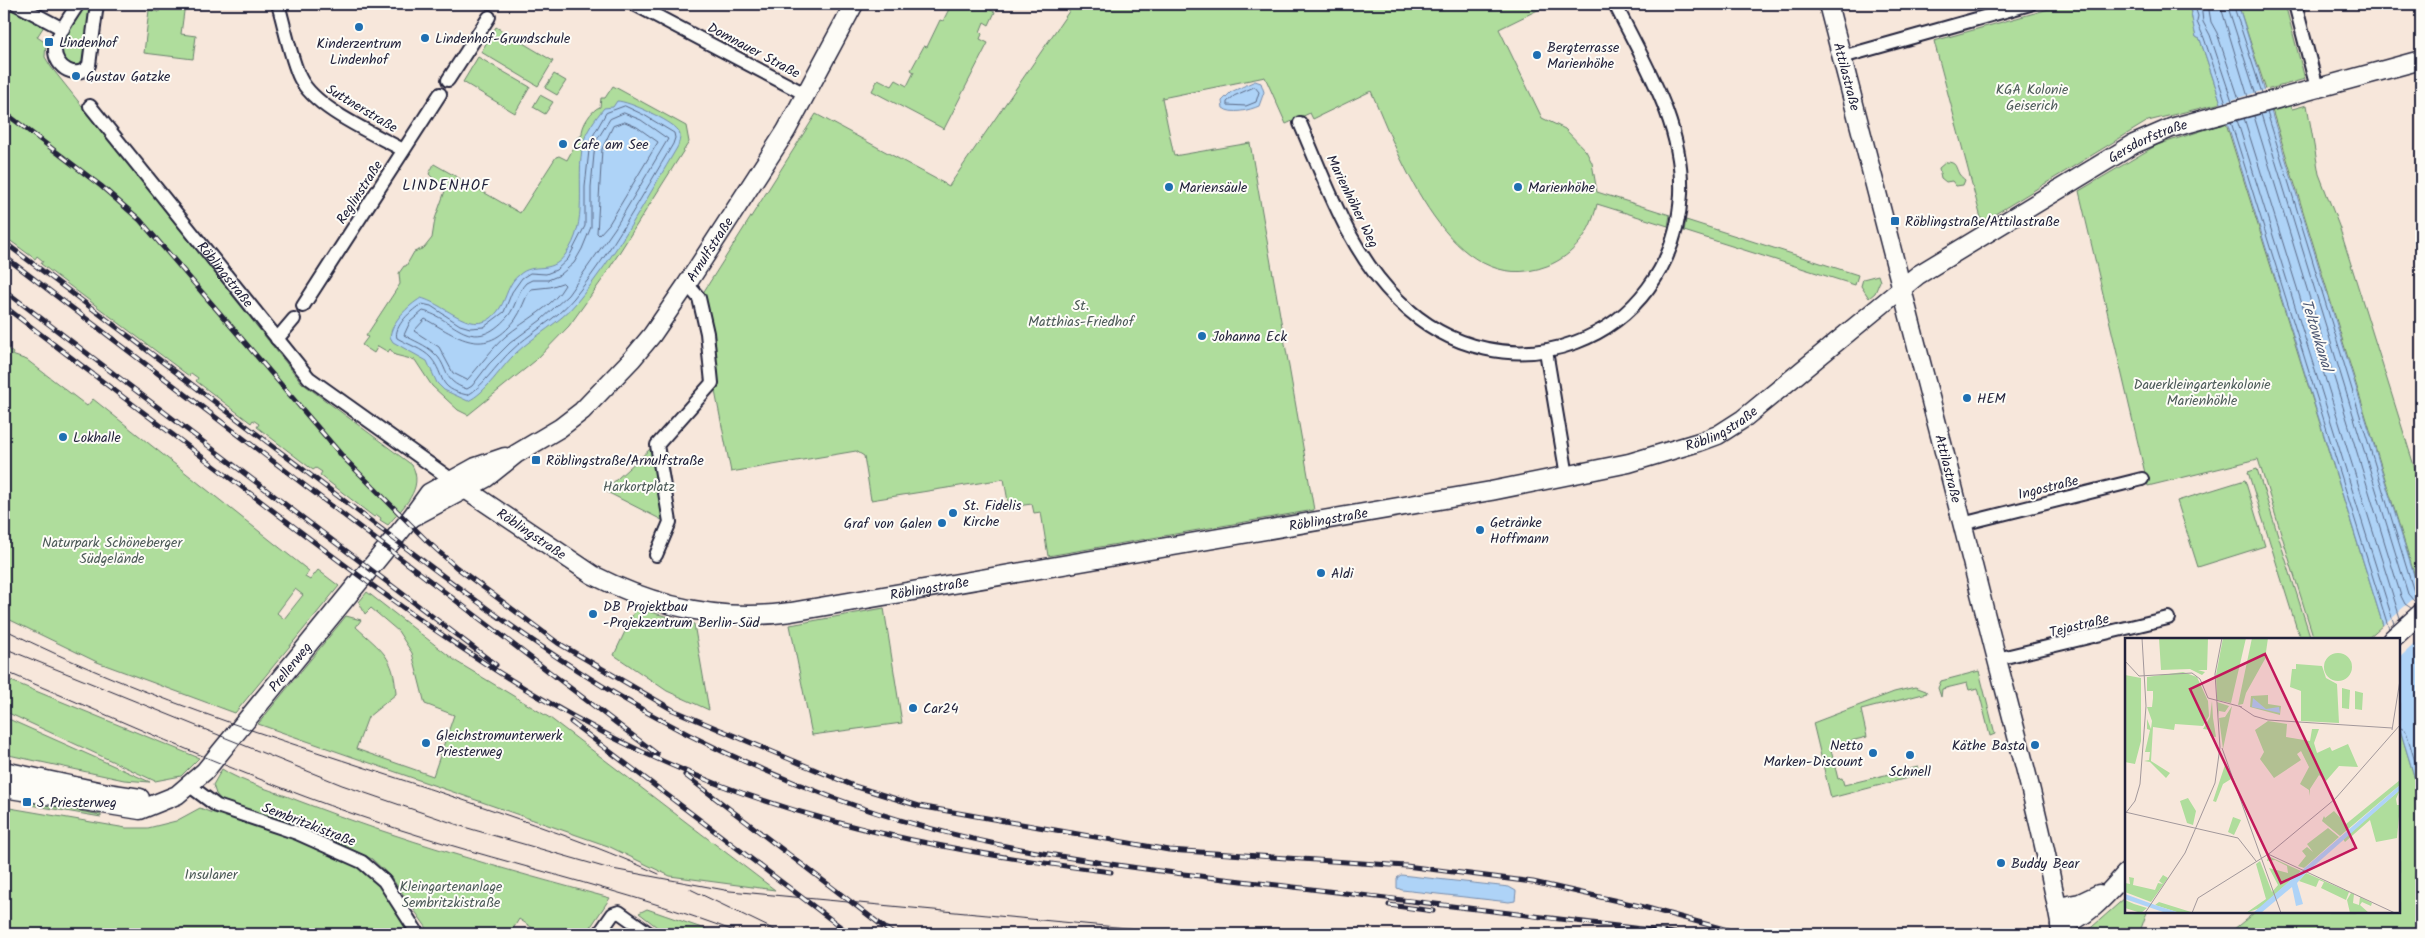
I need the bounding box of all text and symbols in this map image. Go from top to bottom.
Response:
street label: Domnauer Straße [703,17,805,85]
marker: Kinderzentrum Lindenhof [353,21,365,33]
place label: Lindenhof-Grundschule [435,28,571,50]
place label: Lindenhof [59,32,119,54]
marker: Lindenhof-Grundschule [419,32,431,44]
place label: Kinderzentrum Lindenhof [317,33,401,71]
marker: Lindenhof [43,36,55,48]
place label: Bergterrasse Marienhöhe [1547,37,1620,75]
street label: Attilastraße [1827,40,1866,114]
marker: Bergterrasse Marienhöhe [1531,49,1543,61]
place label: Gustav Gatzke [86,66,171,88]
marker: Gustav Gatzke [70,70,82,82]
street label: Suttnerstraße [321,79,402,139]
park label: KGA Kolonie Geiserich [1996,79,2069,117]
street label: Gersdorfstraße [2104,114,2191,169]
place label: Cafe am See [573,134,649,156]
marker: Cafe am See [557,138,569,150]
street label: Marienhöher Weg [1320,151,1384,252]
street label: Reglinstraße [331,156,389,229]
district label: LINDENHOF [402,174,490,198]
place label: Mariensäule [1179,177,1248,199]
place label: Marienhöhe [1528,177,1596,199]
marker: Mariensäule [1163,181,1175,193]
marker: Marienhöhe [1512,181,1524,193]
place label: Röblingstraße/Attilastraße [1905,211,2060,233]
street label: Arnulfstraße [681,212,740,286]
marker: Röblingstraße/Attilastraße [1889,215,1901,227]
street label: Röblingstraße [191,237,259,313]
park label: St. Matthias-Friedhof [1028,295,1136,333]
water label: Teltowkanal [2294,296,2339,377]
place label: Johanna Eck [1212,326,1287,348]
marker: Johanna Eck [1196,330,1208,342]
park label: Dauerkleingartenkolonie Marienhöhle [2133,374,2271,412]
place label: HEM [1977,388,2006,410]
marker: HEM [1961,392,1973,404]
street label: Röblingstraße [1683,401,1764,458]
place label: Lokhalle [73,427,121,449]
marker: Lokhalle [57,431,69,443]
street label: Attilastraße [1928,432,1967,506]
place label: Röblingstraße/Arnulfstraße [546,450,705,472]
marker: Röblingstraße/Arnulfstraße [530,454,542,466]
street label: Ingostraße [2016,470,2082,506]
park label: Harkortplatz [603,476,675,498]
place label: St. Fidelis Kirche [963,495,1021,533]
street label: Röblingstraße [1287,502,1370,538]
street label: Röblingstraße [492,503,571,566]
marker: St. Fidelis Kirche [947,507,959,519]
place label: Getränke Hoffmann [1490,512,1549,550]
place label: Graf von Galen [844,513,932,535]
marker: Graf von Galen [936,517,948,529]
marker: Getränke Hoffmann [1474,524,1486,536]
park label: Naturpark Schöneberger Südgelände [42,532,183,570]
place label: Aldi [1331,563,1354,585]
marker: Aldi [1315,567,1327,579]
street label: Röblingstraße [888,571,971,607]
place label: DB Projektbau -Projekzentrum Berlin-Süd [603,596,761,634]
marker: DB Projektbau -Projekzentrum Berlin-Süd [587,608,599,620]
street label: Tejastraße [2047,608,2112,644]
street label: Prellerweg [264,638,318,697]
inset map [2125,638,2400,913]
place label: Car24 [923,698,959,720]
marker: Car24 [907,702,919,714]
place label: Gleichstromunterwerk Priesterweg [436,725,563,763]
place label: Netto Marken-Discount [1763,735,1864,773]
place label: Käthe Basta [1952,735,2025,757]
marker: Gleichstromunterwerk Priesterweg [420,737,432,749]
marker: Käthe Basta [2029,739,2041,751]
marker: Netto Marken-Discount [1867,747,1879,759]
marker: Schnell [1904,749,1916,761]
place label: Schnell [1889,761,1931,783]
place label: S Priesterweg [37,792,117,814]
marker: S Priesterweg [21,796,33,808]
street label: Sembritzkistraße [259,797,359,853]
place label: Buddy Bear [2011,853,2081,875]
marker: Buddy Bear [1995,857,2007,869]
park label: Insulaner [185,864,239,886]
park label: Kleingartenanlage Sembritzkistraße [400,876,503,914]

